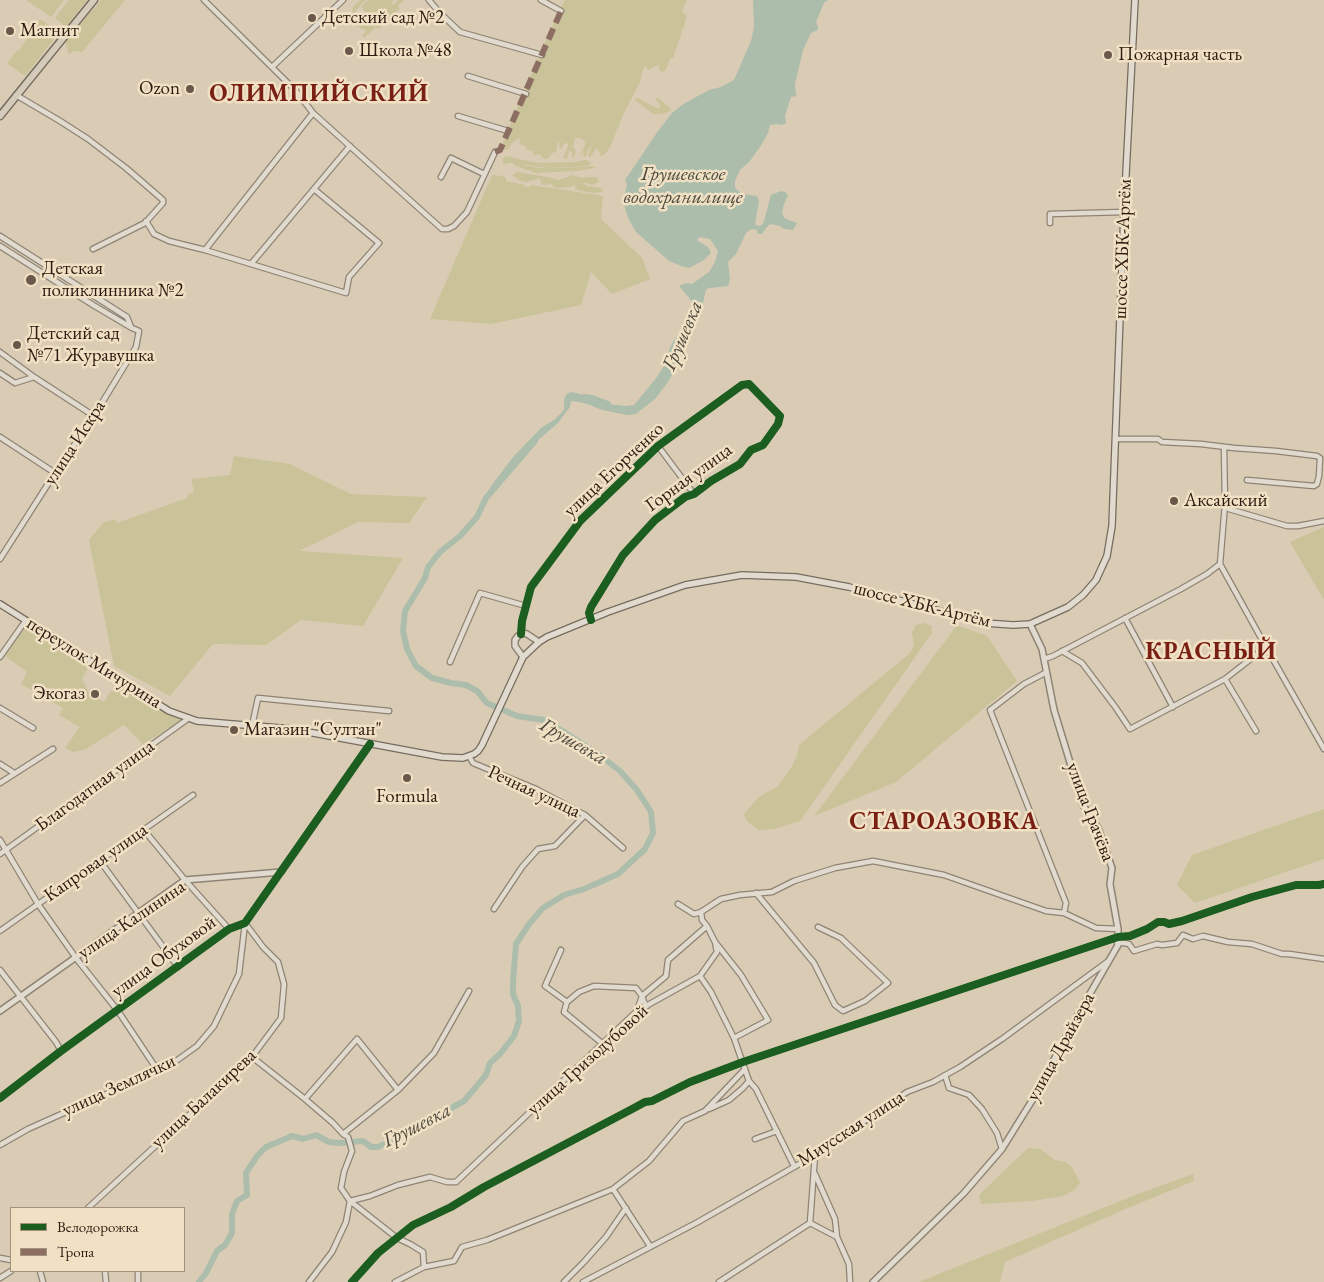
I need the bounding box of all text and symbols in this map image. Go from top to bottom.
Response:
place label: Детский сад №2 [322,7,444,29]
marker: Детский сад №2 [306,12,318,24]
place label: Магнит [20,20,79,42]
marker: Магнит [4,25,16,37]
place label: Школа №48 [359,40,452,62]
place label: Пожарная часть [1118,44,1242,66]
marker: Школа №48 [343,45,355,57]
marker: Пожарная часть [1102,49,1114,61]
place label: Ozon [139,78,180,100]
district label: ОЛИМПИЙСКИЙ [208,80,430,108]
marker: Ozon [184,83,196,95]
water label: Грушевское водохранилище [623,163,743,210]
street label: шоссе ХБК-Артём [1109,179,1137,319]
place label: Детская поликлинника №2 [42,258,184,302]
marker: Детская поликлинника №2 [24,273,38,287]
water label: Грушевка [658,297,708,375]
place label: Детский сад №71 Журавушка [27,323,154,367]
marker: Детский сад №71 Журавушка [11,339,23,351]
street label: улица Искра [39,396,111,490]
street label: улица Егорченко [559,418,669,522]
street label: Горная улица [641,439,737,517]
place label: Аксайский [1184,490,1268,512]
marker: Аксайский [1168,495,1180,507]
street label: шоссе ХБК-Артём [851,577,993,633]
street label: переулок Мичурина [22,612,166,714]
district label: КРАСНЫЙ [1144,638,1278,666]
place label: Экогаз [33,683,85,705]
marker: Экогаз [89,688,101,700]
water label: Грушевка [535,713,611,771]
place label: Магазин "Султан" [244,719,382,741]
marker: Магазин "Султан" [228,724,240,736]
street label: Благодатная улица [31,735,159,837]
street label: улица Грачёва [1061,759,1119,865]
street label: Речная улица [484,761,584,823]
marker: Formula [401,772,413,784]
place label: Formula [376,786,438,808]
district label: СТАРОАЗОВКА [848,808,1040,836]
street label: Капровая улица [40,819,152,907]
street label: улица Калинина [74,876,190,964]
street label: улица Обуховой [107,911,221,1003]
street label: улица Драйзера [1022,989,1100,1105]
street label: улица Гризодубовой [523,1000,653,1120]
street label: улица Балакирева [147,1044,261,1154]
street label: улица Землячки [59,1050,179,1122]
street label: Миусская улица [793,1086,909,1172]
water label: Грушевка [379,1099,455,1153]
legend [10,1207,185,1272]
text: Велодорожка [57,1217,138,1236]
text: Тропа [57,1242,94,1261]

